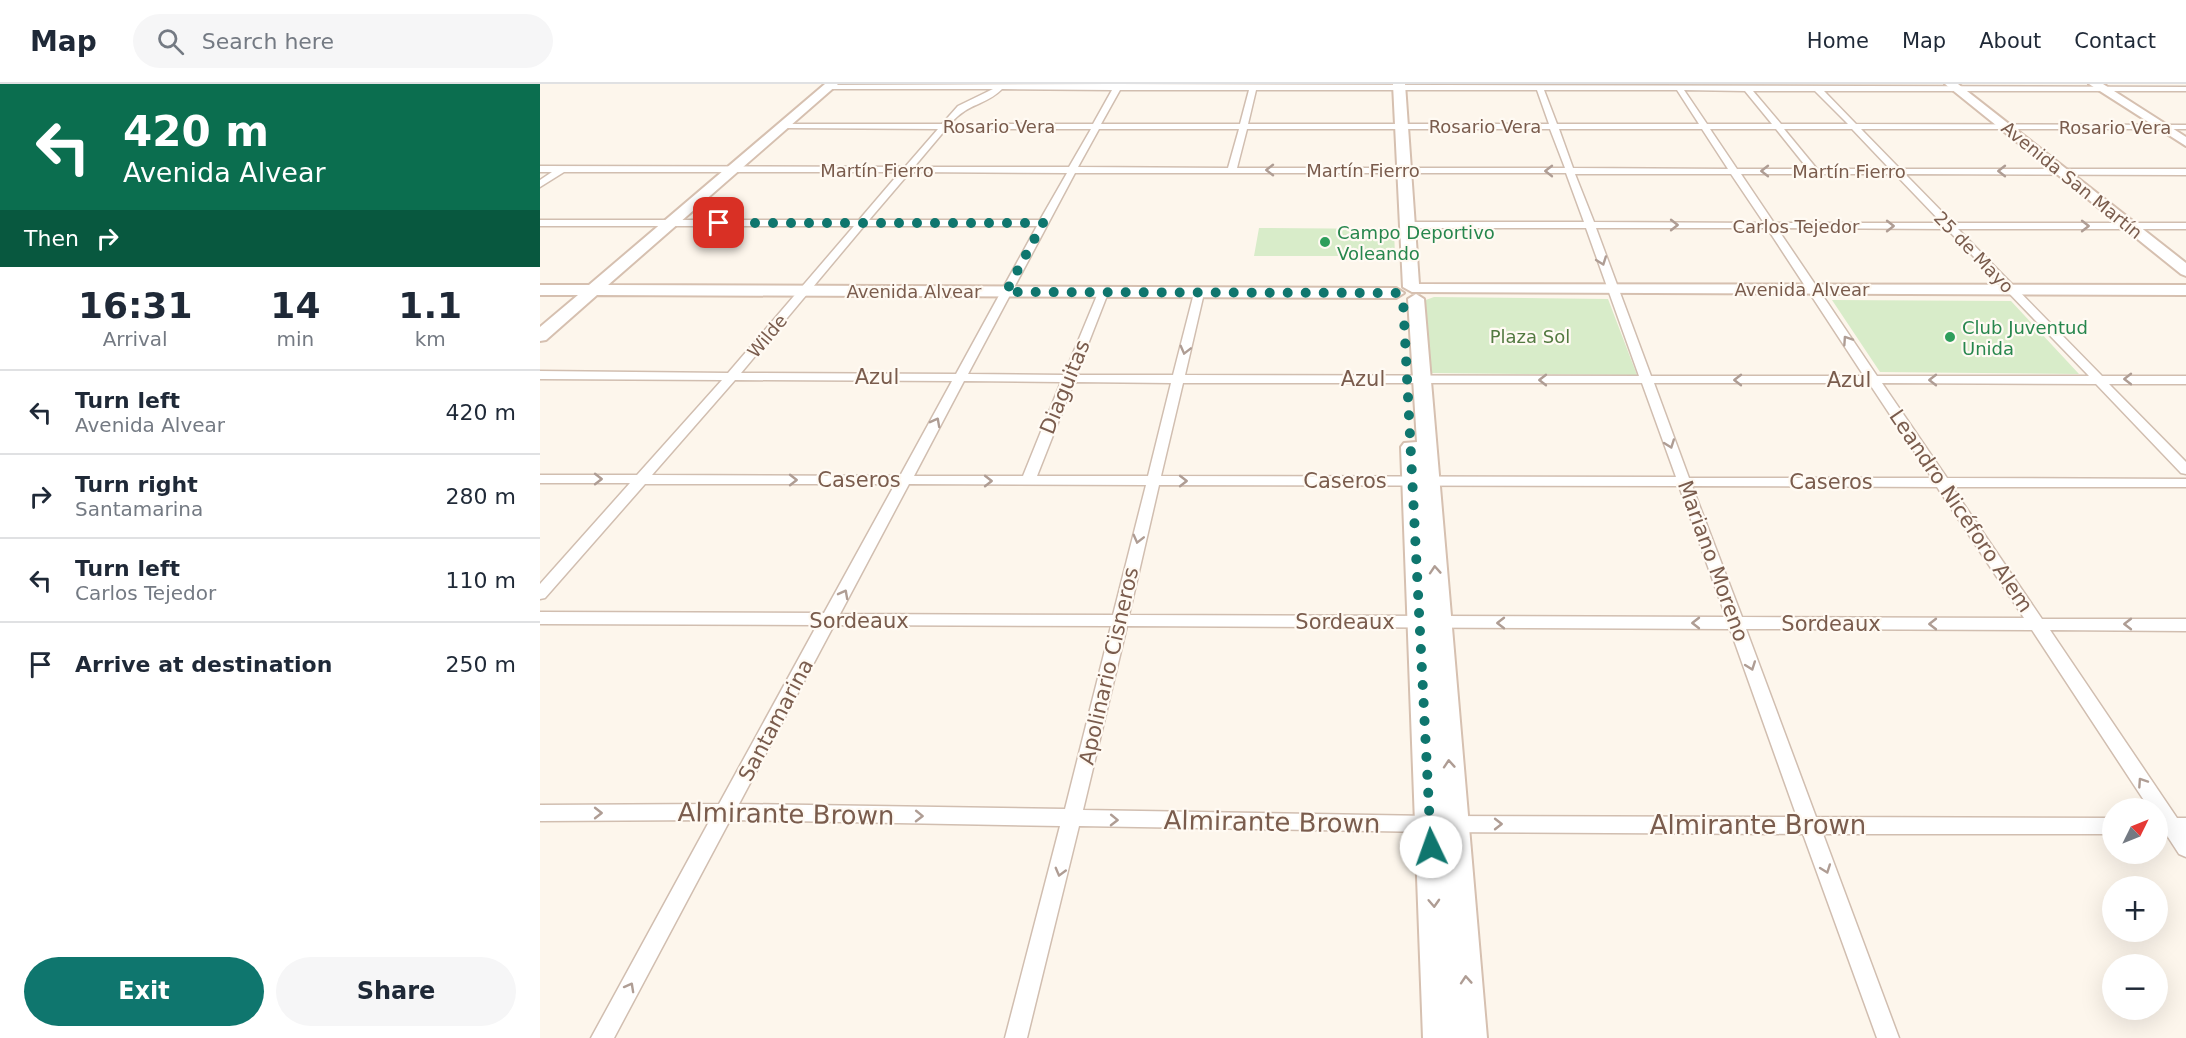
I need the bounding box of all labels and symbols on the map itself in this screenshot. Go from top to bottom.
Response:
street label: Rosario Vera [943,116,1055,137]
street label: Rosario Vera [1429,116,1541,137]
street label: Avenida San Martín [1998,117,2146,243]
street label: Rosario Vera [2059,117,2171,138]
street label: Martín Fierro [820,160,934,181]
street label: Martín Fierro [1306,160,1420,181]
street label: Martín Fierro [1792,161,1906,182]
one-way arrow [1266,164,1275,176]
one-way arrow [1545,165,1554,177]
one-way arrow [1761,165,1770,177]
one-way arrow [1998,165,2007,177]
pin [693,197,744,248]
street label: 25 de Mayo [1930,207,2018,297]
street label: Carlos Tejedor [1732,216,1860,237]
one-way arrow [1670,219,1679,231]
one-way arrow [1886,220,1895,232]
one-way arrow [2081,220,2090,232]
place label: Campo Deportivo Voleando [1337,222,1495,264]
marker: Campo Deportivo Voleando [1318,235,1332,249]
one-way arrow [1595,255,1608,266]
street label: Avenida Alvear [1734,279,1870,300]
street label: Avenida Alvear [846,281,982,302]
street label: Wilde [743,310,791,362]
place label: Club Juventud Unida [1962,317,2088,359]
park label: Plaza Sol [1490,326,1570,347]
marker: Club Juventud Unida [1943,330,1957,344]
street label: Diaguitas [1035,336,1095,438]
one-way arrow [1843,336,1854,347]
one-way arrow [1180,345,1193,355]
street label: Azul [855,365,899,389]
street label: Azul [1341,367,1385,391]
street label: Azul [1827,368,1871,392]
one-way arrow [2123,373,2132,385]
one-way arrow [1538,374,1547,386]
one-way arrow [1733,374,1742,386]
one-way arrow [1928,374,1937,386]
street label: Leandro Nicéforo Alem [1884,405,2038,617]
one-way arrow [929,418,940,428]
one-way arrow [1662,438,1675,449]
street label: Caseros [817,468,901,492]
street label: Caseros [1303,469,1387,493]
street label: Caseros [1789,470,1873,494]
one-way arrow [594,473,603,485]
one-way arrow [789,474,798,486]
one-way arrow [984,475,993,487]
one-way arrow [1179,475,1188,487]
street label: Mariano Moreno [1673,477,1753,645]
one-way arrow [1133,534,1146,544]
street label: Apolinario Cisneros [1075,565,1143,767]
one-way arrow [1429,565,1442,574]
one-way arrow [836,589,848,600]
street label: Sordeaux [809,609,909,633]
street label: Sordeaux [1295,610,1395,634]
street label: Sordeaux [1781,612,1881,636]
one-way arrow [1496,617,1505,629]
one-way arrow [1691,617,1700,629]
one-way arrow [1928,618,1937,630]
one-way arrow [2123,618,2132,630]
street label: Santamarina [734,655,818,785]
one-way arrow [1744,660,1757,671]
one-way arrow [1443,760,1456,769]
one-way arrow [2138,778,2149,789]
street label: Almirante Brown [677,797,895,831]
north arrow [2102,798,2168,864]
street label: Almirante Brown [1163,805,1381,839]
one-way arrow [594,807,603,819]
one-way arrow [915,810,924,822]
street label: Almirante Brown [1650,810,1866,840]
one-way arrow [1110,814,1119,826]
position arrow [1399,815,1463,879]
one-way arrow [1494,818,1503,830]
one-way arrow [1818,863,1831,874]
one-way arrow [1054,867,1067,877]
one-way arrow [1427,898,1440,907]
one-way arrow [1459,975,1472,984]
one-way arrow [623,982,634,993]

